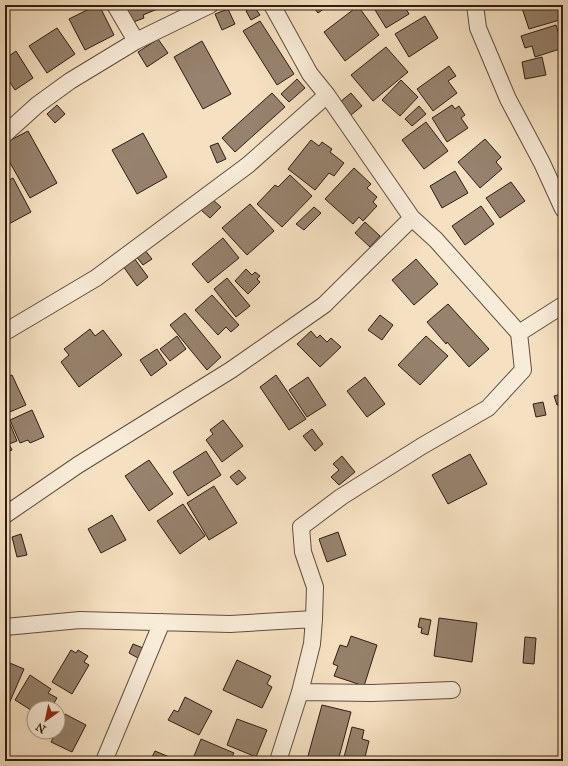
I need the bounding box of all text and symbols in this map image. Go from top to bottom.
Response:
north arrow [26,700,66,740]
text: N [33,720,48,736]

